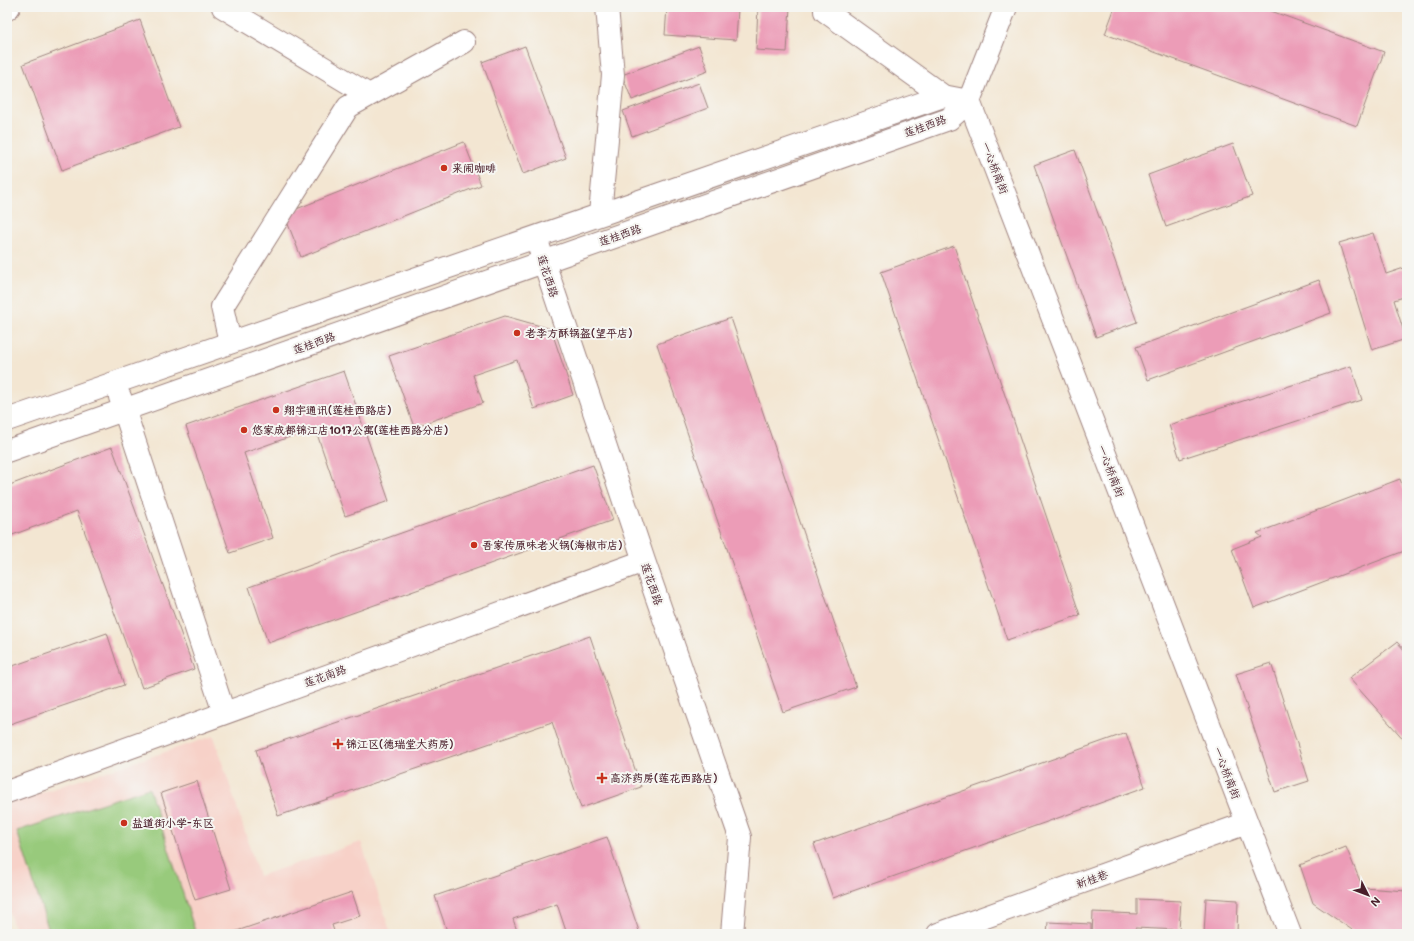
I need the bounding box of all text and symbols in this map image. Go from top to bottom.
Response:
street label: 莲桂西路 [902,111,948,140]
street label: 一心桥南街 [979,139,1013,197]
place label: 来闹咖啡 [452,160,496,175]
marker: 来闹咖啡 [439,163,449,173]
street label: 莲桂西路 [597,220,643,249]
street label: 莲花西路 [535,253,562,299]
place label: 老李方酥锅盔(望平店) [525,325,632,340]
street label: 莲桂西路 [291,328,337,357]
marker: 老李方酥锅盔(望平店) [512,328,522,338]
place label: 翔宇通讯(莲桂西路店) [284,402,391,417]
marker: 翔宇通讯(莲桂西路店) [271,405,281,415]
place label: 悠家成都锦江店1017公寓(莲桂西路分店) [252,422,448,437]
marker: 悠家成都锦江店1017公寓(莲桂西路分店) [239,425,249,435]
street label: 一心桥南街 [1095,442,1129,500]
place label: 吾家传原味老火锅(海椒市店) [482,537,622,552]
marker: 吾家传原味老火锅(海椒市店) [469,540,479,550]
street label: 莲花西路 [638,561,667,607]
street label: 莲花南路 [302,661,348,690]
place label: 锦江区(德瑞堂大药房) [346,736,453,751]
marker: 锦江区(德瑞堂大药房) [333,739,343,749]
street label: 一心桥南街 [1211,744,1245,802]
place label: 高济药房(莲花西路店) [610,770,717,785]
marker: 高济药房(莲花西路店) [597,773,607,783]
place label: 盐道街小学-东区 [132,815,214,830]
marker: 盐道街小学-东区 [119,818,129,828]
street label: 新桂巷 [1074,866,1110,891]
north arrow [1348,875,1388,915]
text: N [1367,894,1384,910]

